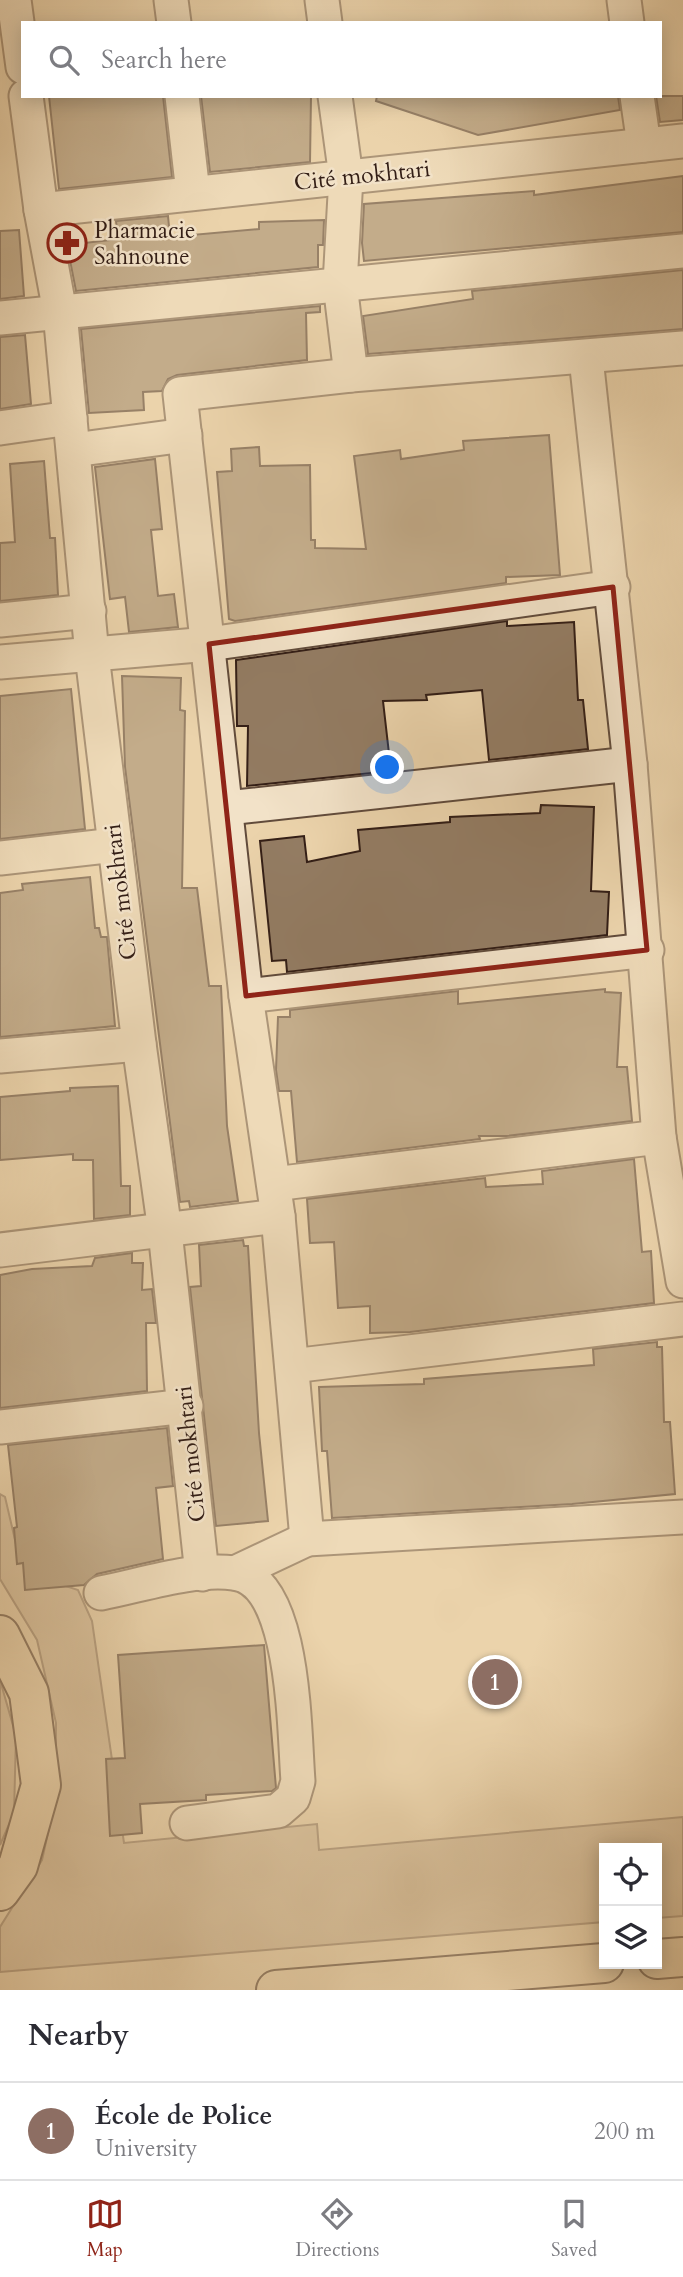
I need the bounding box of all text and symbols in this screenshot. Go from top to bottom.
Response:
search box [21,21,662,98]
icon: search [45,41,83,79]
text: Search here [101,42,227,77]
street label: Cité mokhtari [292,153,432,198]
place label: Pharmacie Sahnoune [94,215,195,272]
pharmacy icon: Pharmacie Sahnoune [46,222,88,264]
your location [370,750,404,784]
street label: Cité mokhtari [97,822,144,962]
street label: Cité mokhtari [168,1384,213,1524]
pin: 1 [472,1656,518,1708]
map controls [599,1843,662,1969]
button: locate [599,1843,662,1906]
button: layers [599,1906,662,1969]
text: Nearby [28,2015,129,2056]
text: École de Police [95,2098,272,2133]
text: 1 [45,2116,57,2147]
text: 200 m [594,2116,655,2147]
text: University [95,2133,197,2164]
tab: Map [86,2195,124,2263]
tab: Directions [296,2195,379,2263]
tab: Saved [551,2195,597,2263]

